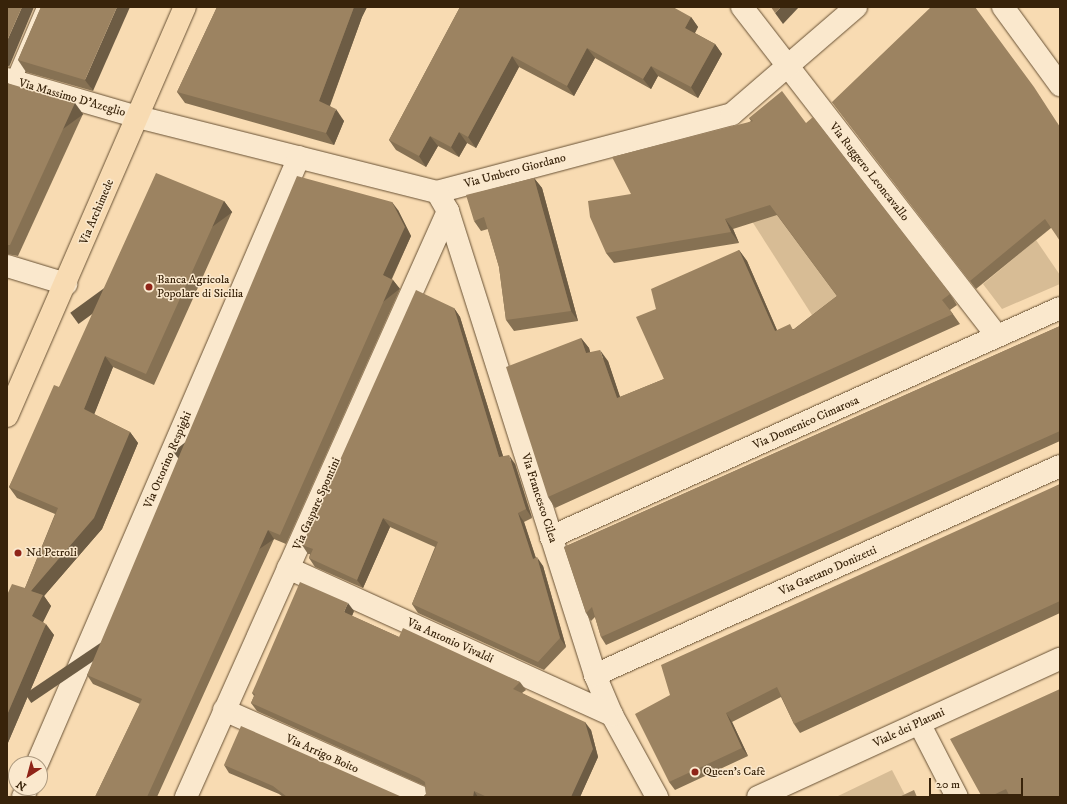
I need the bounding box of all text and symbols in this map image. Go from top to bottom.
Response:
street label: Via Massimo D'Azeglio [17,76,127,120]
street label: Via Ruggero Leoncavallo [826,120,912,224]
street label: Via Umbero Giordano [463,151,567,191]
street label: Via Archimede [77,177,117,247]
place label: Banca Agricola Popolare di Sicilia [157,273,243,301]
marker: Banca Agricola Popolare di Sicilia [144,282,154,292]
street label: Via Domenico Cimarosa [751,393,861,453]
street label: Via Ottorino Respighi [141,409,195,511]
street label: Via Francesco Cilea [518,451,560,545]
street label: Via Gaspare Spontini [290,456,344,552]
street label: Via Gaetano Donizetti [777,543,879,599]
place label: Nd Petroli [26,546,77,560]
marker: Nd Petroli [13,548,23,558]
street label: Via Antonio Vivaldi [404,615,496,667]
street label: Viale dei Platani [871,705,947,751]
street label: Via Arrigo Boito [283,731,361,777]
north arrow [8,756,48,796]
place label: Queen's Cafè [703,765,765,779]
marker: Queen's Cafè [690,767,700,777]
scale bar [931,770,1025,796]
text: N [14,777,29,793]
text: 20 m [936,777,960,792]

